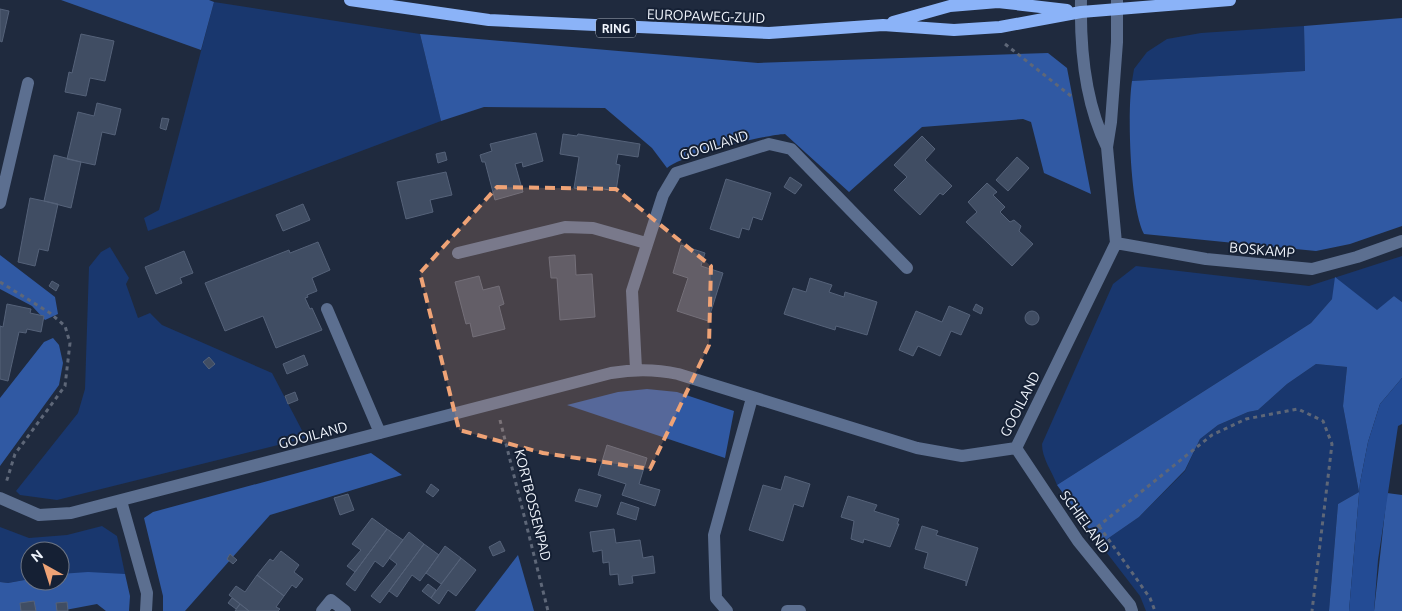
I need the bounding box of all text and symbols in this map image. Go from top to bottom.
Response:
street label: EUROPAWEG-ZUID [647,6,766,26]
road number: RING [596,18,636,38]
street label: GOOILAND [678,127,750,163]
street label: BOSKAMP [1229,239,1295,261]
street label: GOOILAND [997,369,1043,439]
street label: GOOILAND [277,418,350,452]
street label: KORTBOSSENPAD [511,447,555,563]
street label: SCHIELAND [1057,488,1113,557]
north arrow [20,541,70,591]
text: N [28,546,46,565]

